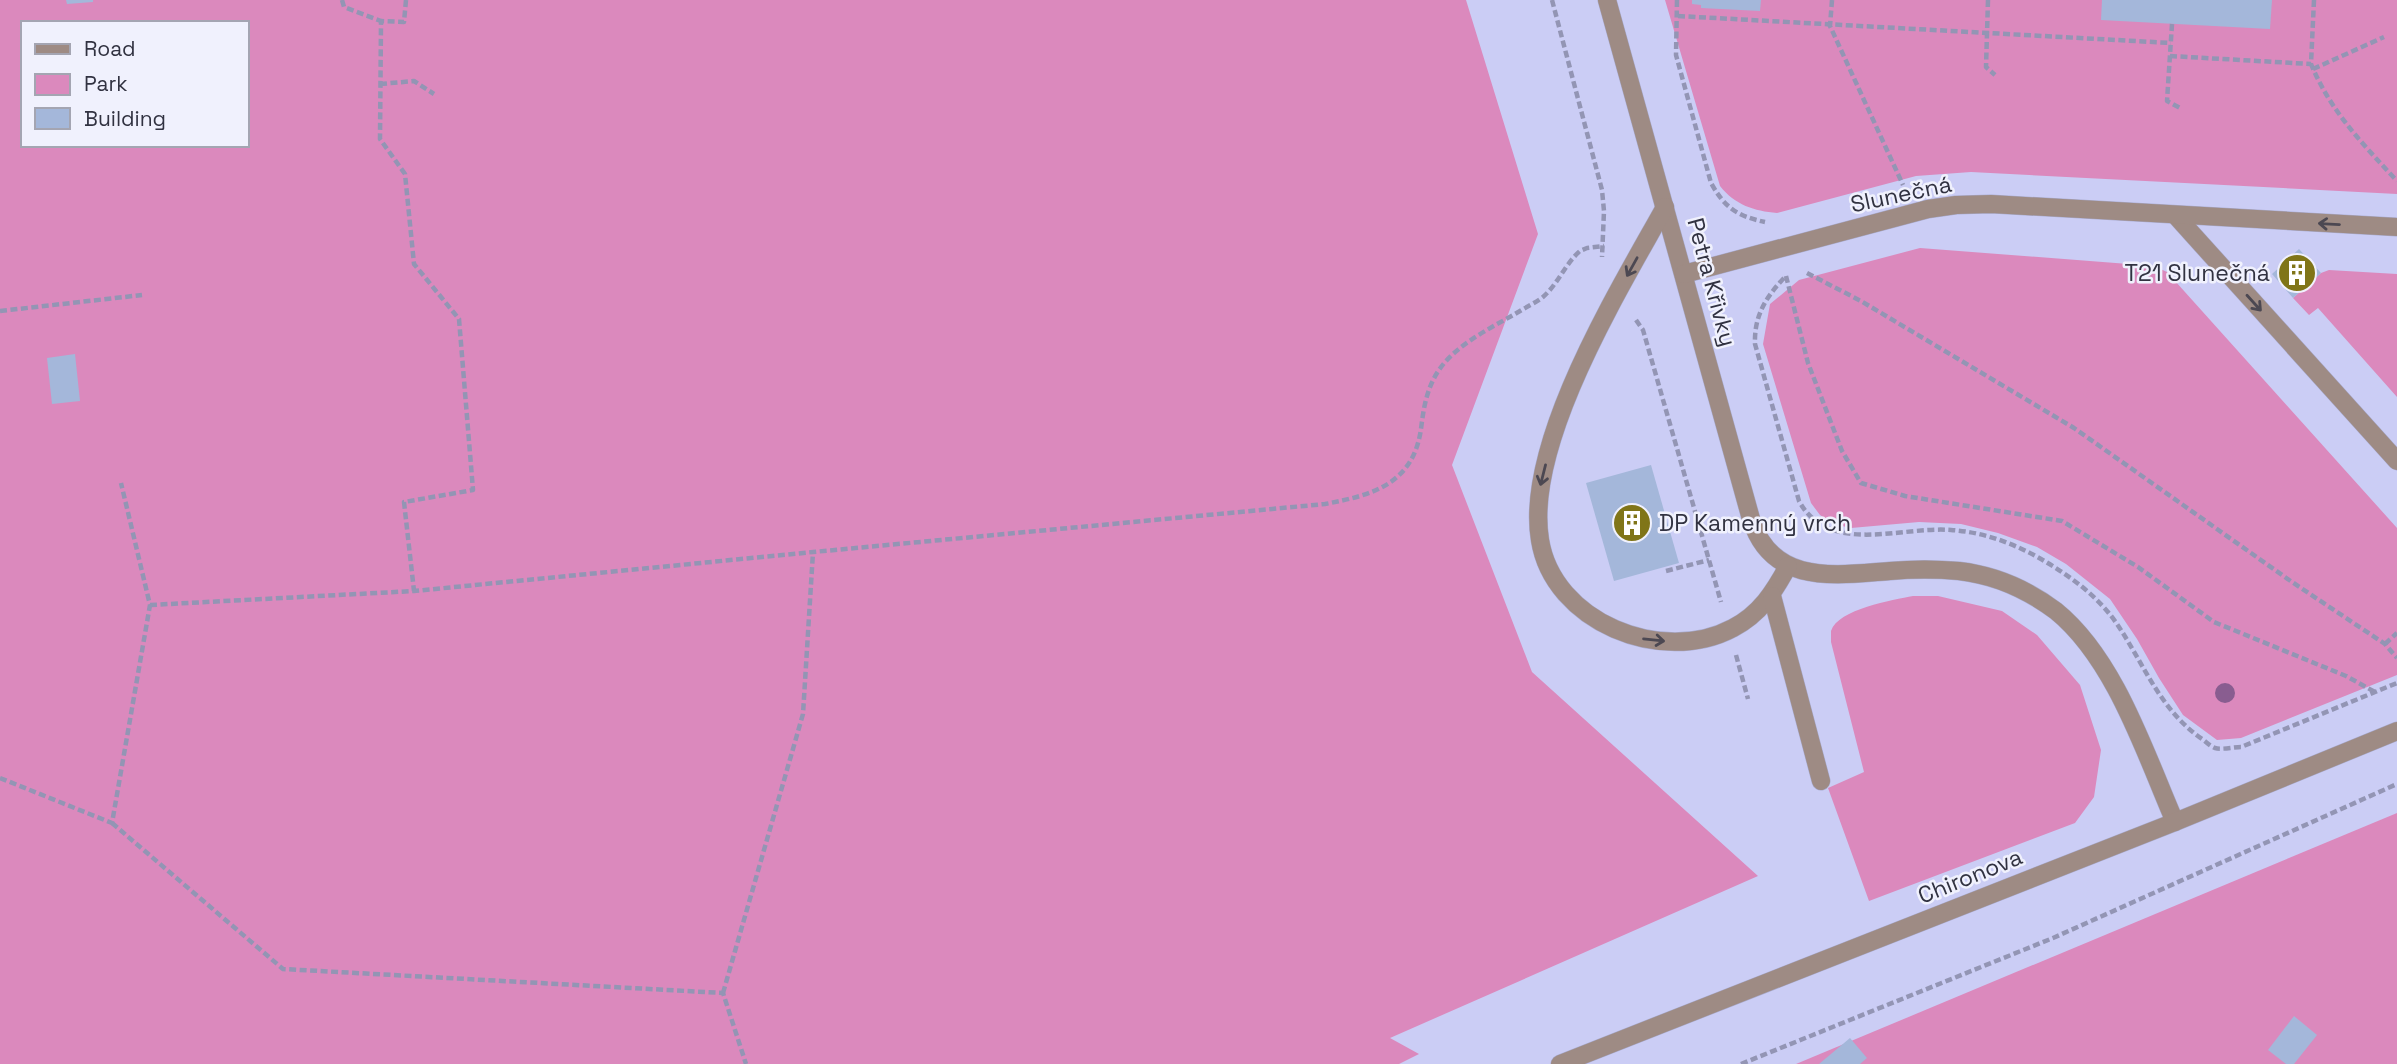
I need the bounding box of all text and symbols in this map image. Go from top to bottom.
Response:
legend [21,21,248,147]
text: Road [84,35,136,62]
text: Park [84,70,128,97]
text: Building [84,105,166,132]
street label: Slunečná [1848,169,1954,219]
street label: Petra Křivky [1680,214,1744,350]
one-way arrow [2318,217,2341,230]
building icon: T21 Slunečná [2276,252,2318,294]
one-way arrow [1625,256,1639,276]
place label: T21 Slunečná [2124,258,2270,288]
one-way arrow [2246,294,2263,311]
one-way arrow [1536,463,1549,486]
building icon: DP Kamenný vrch [1611,502,1653,544]
place label: DP Kamenný vrch [1659,508,1851,538]
one-way arrow [1642,633,1665,646]
street label: Chironova [1913,841,2027,911]

